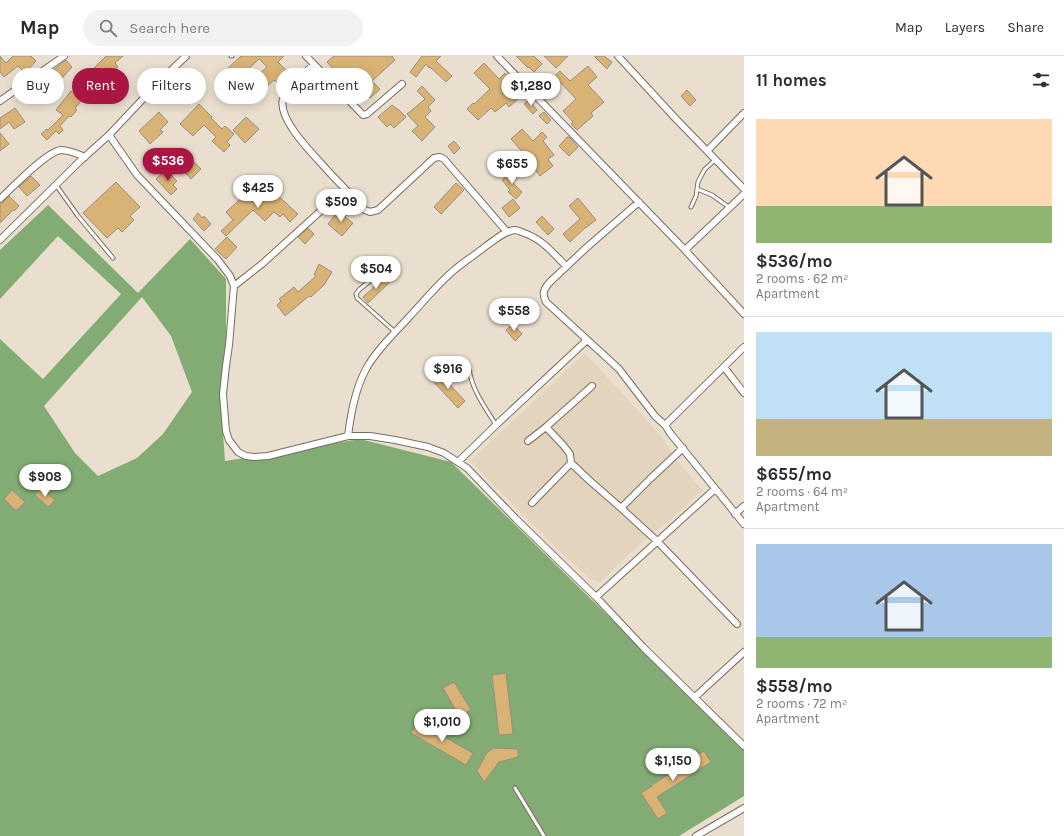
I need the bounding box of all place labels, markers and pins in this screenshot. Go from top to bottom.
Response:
pin: $1,280 [498,73,564,107]
pin: $536 [144,148,192,182]
pin: $655 [488,151,536,185]
pin: $425 [234,175,282,209]
pin: $509 [317,189,365,223]
pin: $504 [352,256,400,290]
pin: $558 [490,298,538,332]
pin: $916 [424,356,472,390]
pin: $908 [21,464,69,498]
pin: $1,010 [409,709,475,743]
pin: $1,150 [640,748,706,782]

